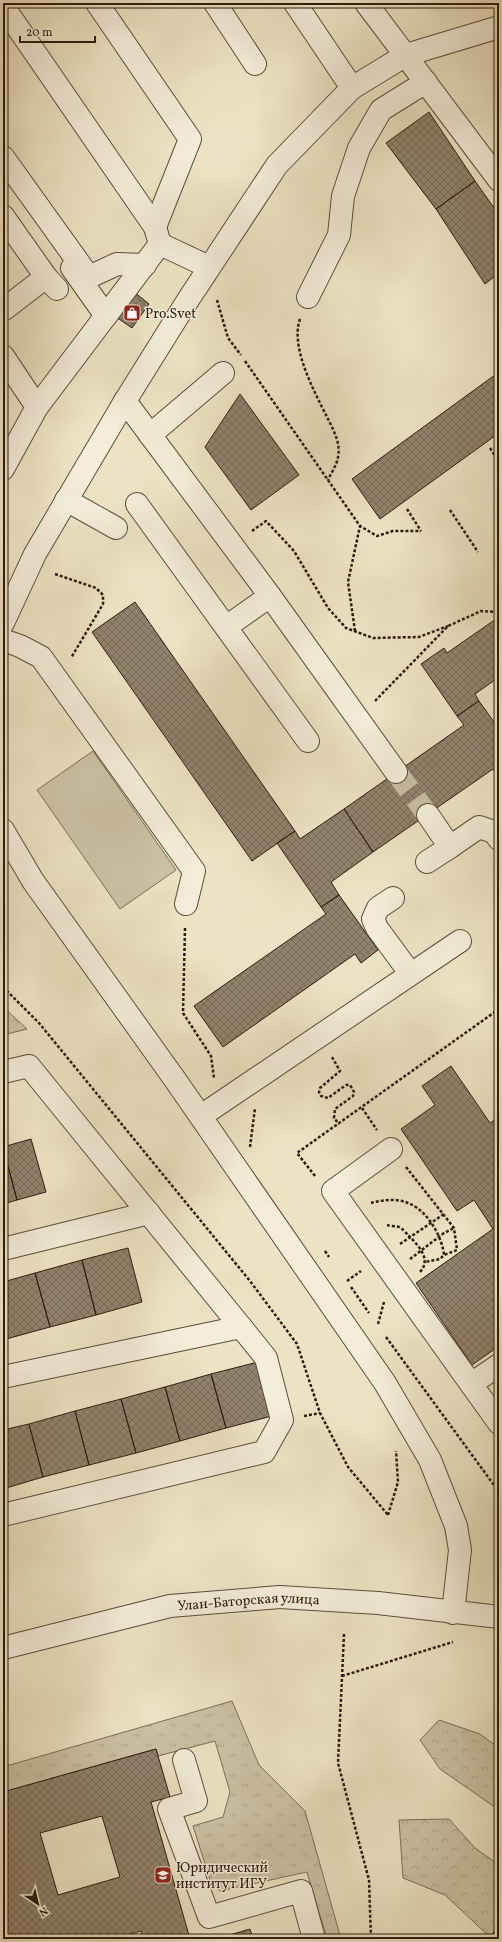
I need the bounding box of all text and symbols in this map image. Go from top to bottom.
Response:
scale bar [20,18,95,44]
text: 20 m [26,25,53,41]
shop icon: Pro.Svet [122,303,142,323]
place label: Pro.Svet [145,305,196,324]
street label: Улан-Баторская улица [177,1589,320,1616]
place label: Юридический институт ИГУ [176,1859,269,1894]
school or university icon: Юридический институт ИГУ [153,1865,173,1885]
north arrow [18,1884,58,1924]
text: N [35,1903,50,1919]

